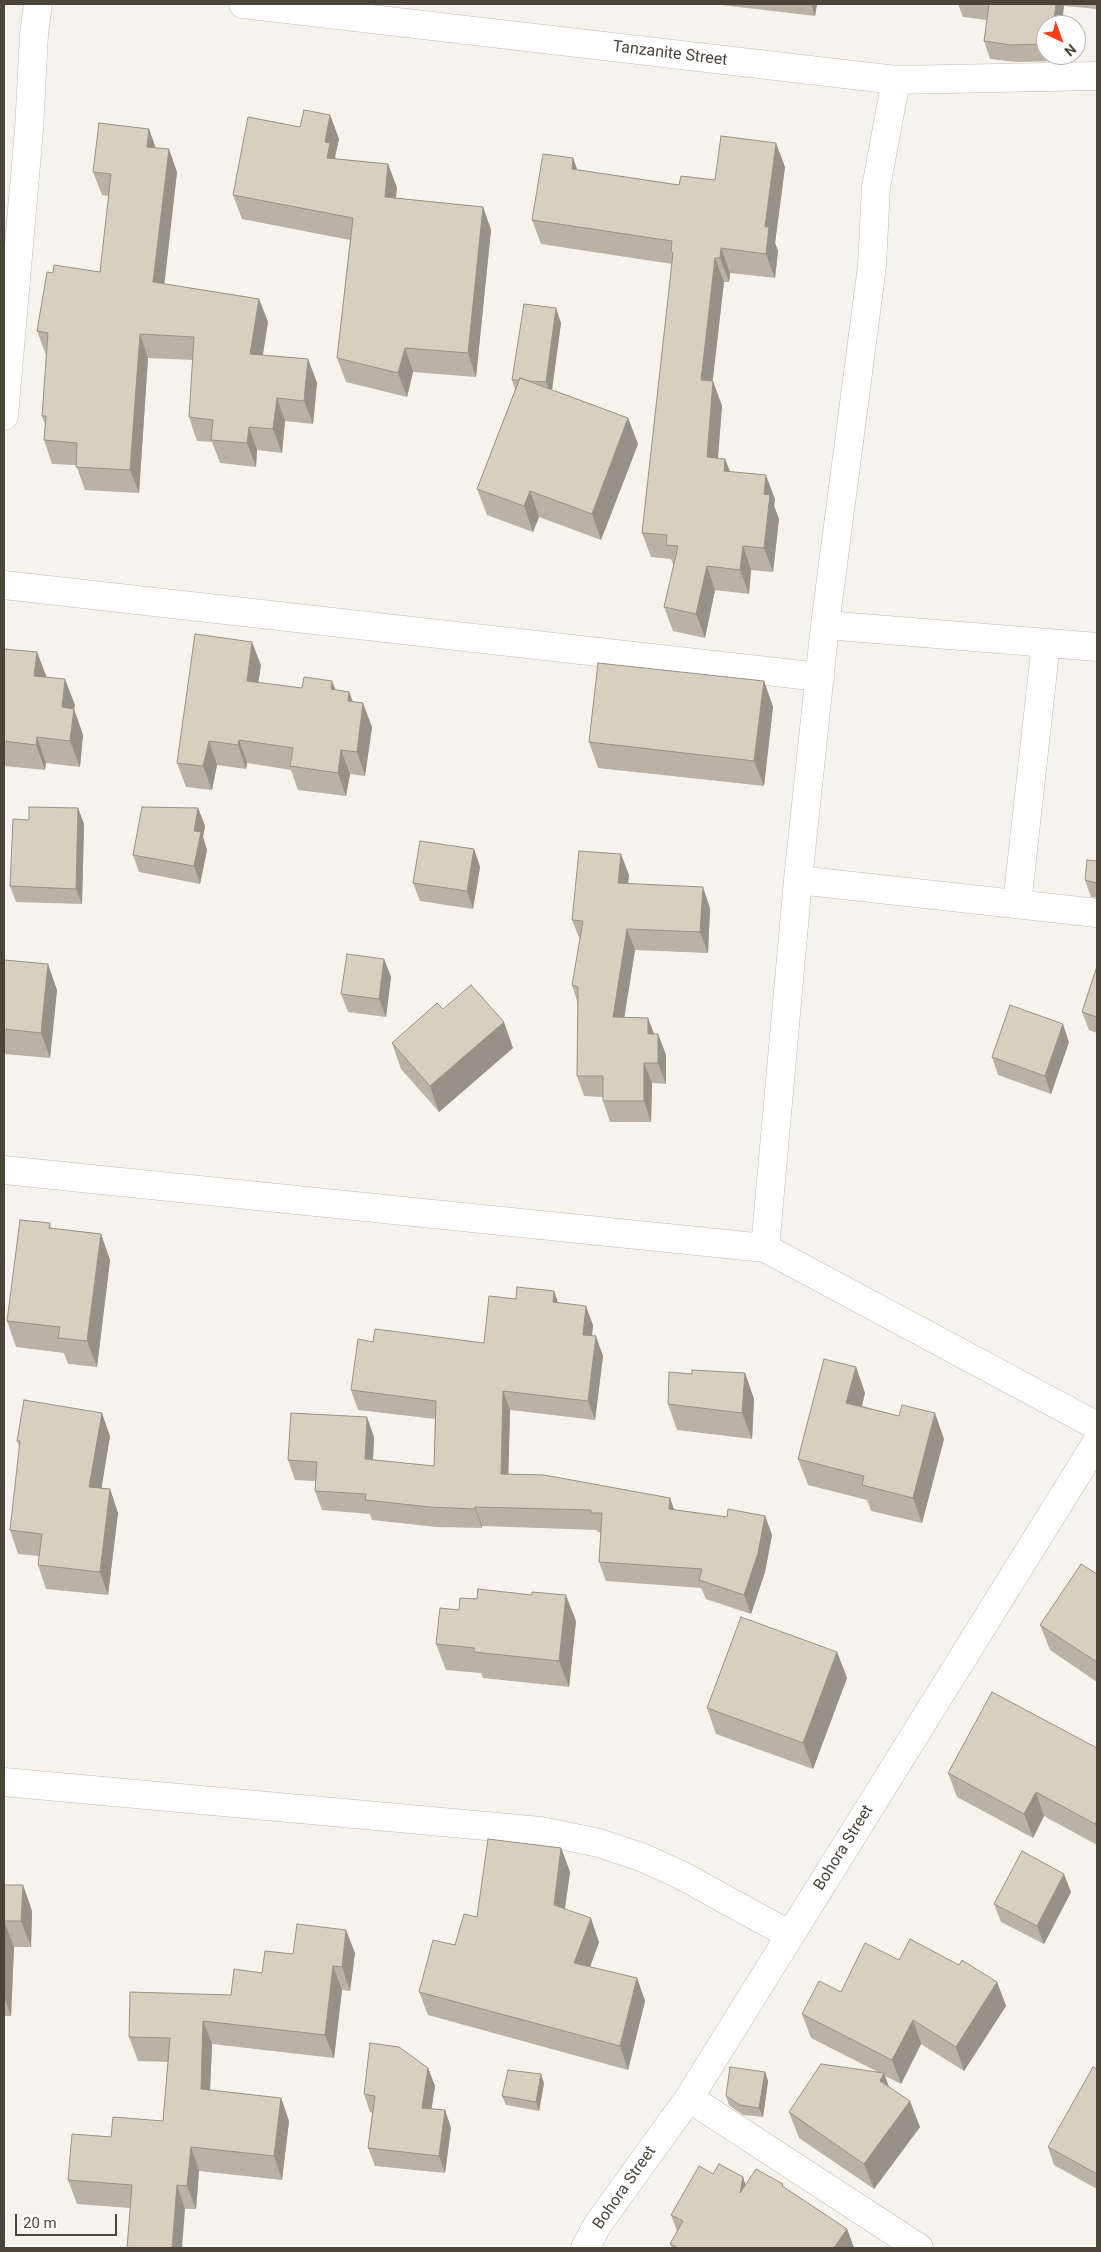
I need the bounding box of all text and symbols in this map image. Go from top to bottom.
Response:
north arrow [1036,15,1086,65]
street label: Tanzanite Street [612,37,728,71]
text: N [1061,41,1079,60]
street label: Bohora Street [810,1802,878,1894]
street label: Bohora Street [589,2143,661,2233]
scale bar [18,2204,120,2236]
text: 20 m [23,2214,57,2232]

